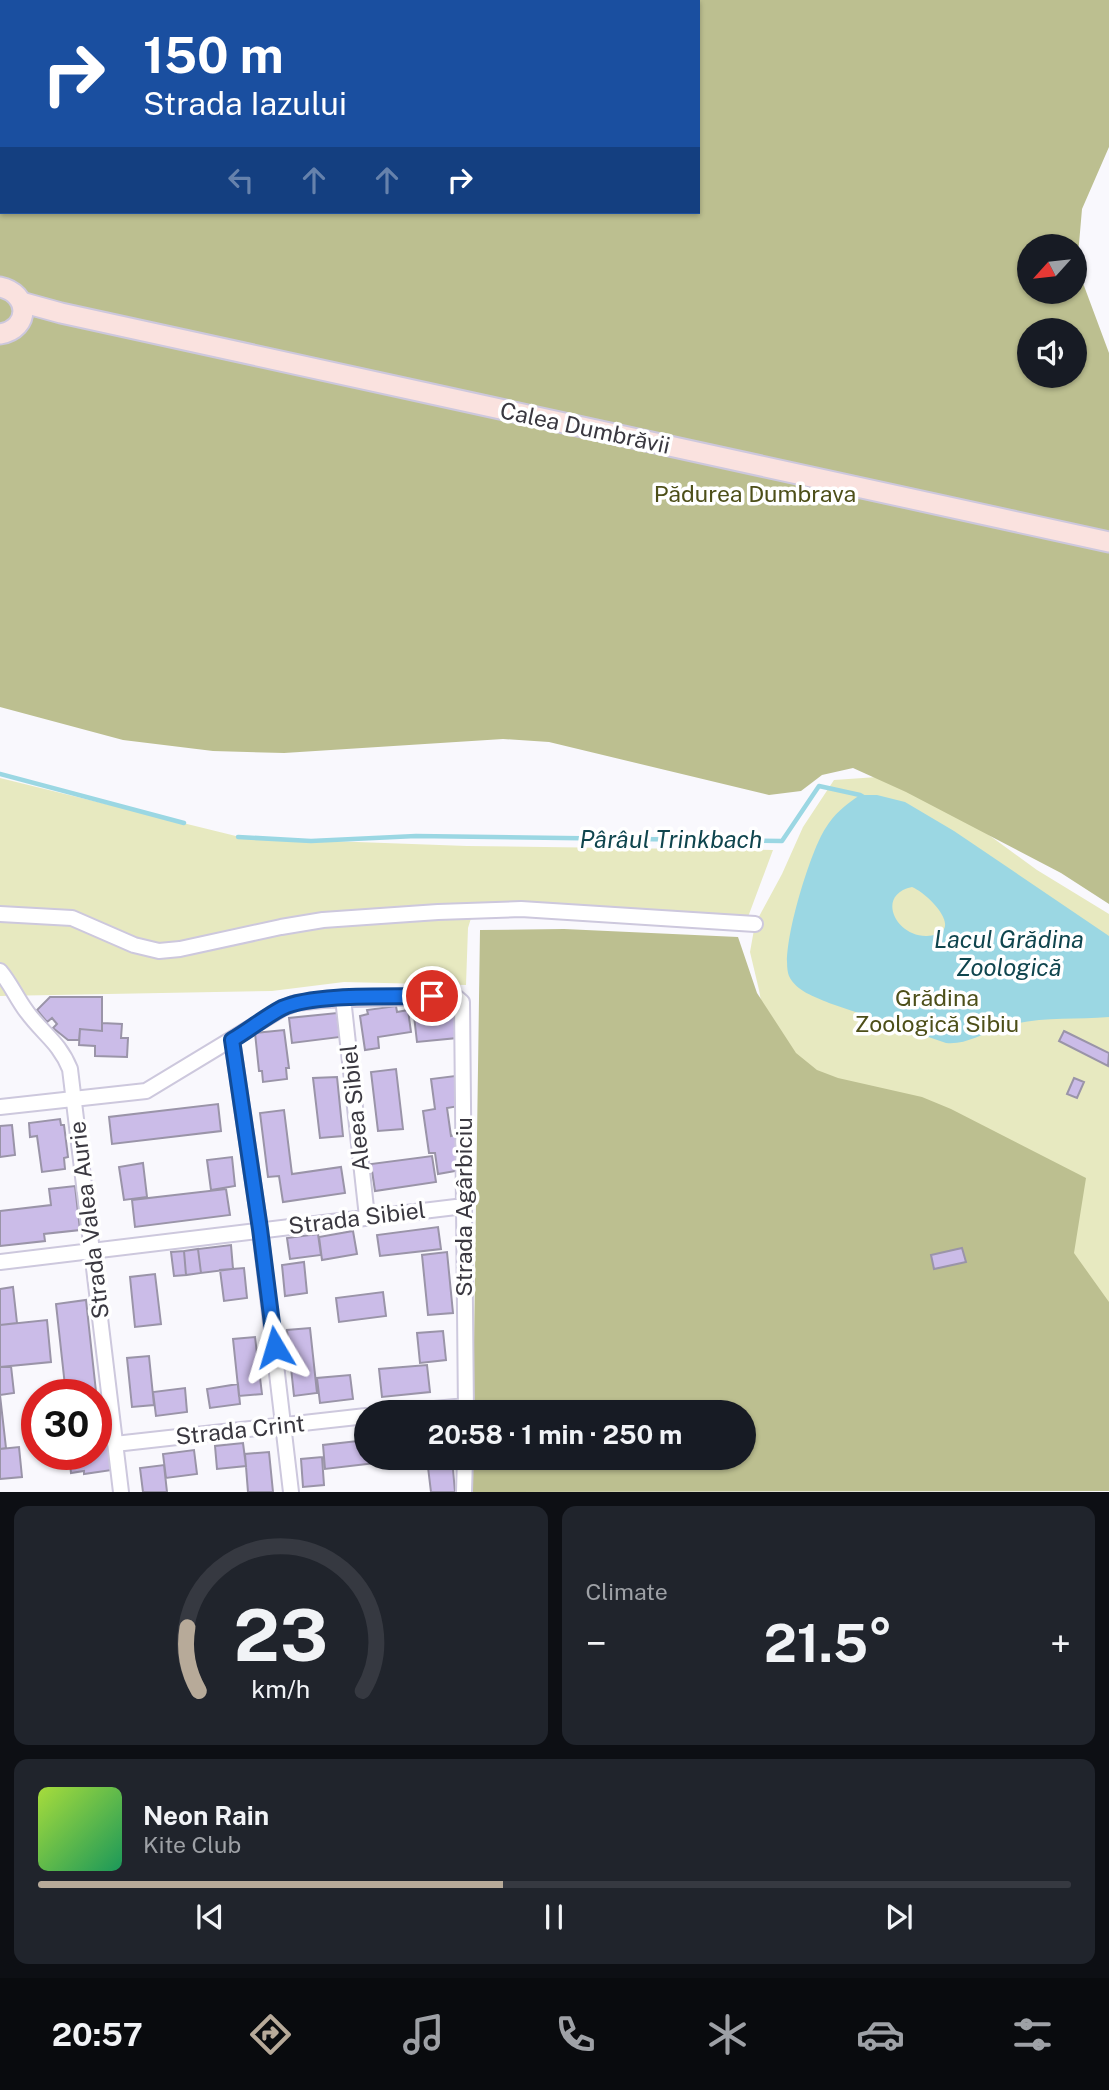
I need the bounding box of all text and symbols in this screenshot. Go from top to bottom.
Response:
text: 150 m [143,26,284,84]
icon: right [28,28,119,119]
text: Strada Iazului [143,85,347,122]
icon: left [222,161,260,199]
icon: ahead [295,161,333,199]
icon: ahead [368,161,406,199]
icon: right [441,161,479,199]
north arrow [1017,234,1087,304]
map controls [1017,234,1087,388]
button: sound [1017,318,1087,388]
street label: Calea Dumbrăvii [498,396,673,459]
park label: Pădurea Dumbrava [654,480,856,507]
water label: Pârâul Trinkbach [580,825,762,853]
water label: Lacul Grădina Zoologică [934,925,1084,981]
pin [402,966,462,1026]
icon: arrive [413,977,451,1015]
park label: Grădina Zoologică Sibiu [855,984,1019,1037]
street label: Aleea Sibiel [334,1043,375,1173]
street label: Strada Agârbiciu [450,1117,477,1297]
street label: Strada Valea Aurie [63,1120,114,1320]
street label: Strada Sibiel [287,1196,427,1239]
position arrow [238,1310,312,1384]
speed limit sign: 30 [21,1379,112,1470]
street label: Strada Crint [174,1409,306,1450]
text: 20:58 · 1 min · 250 m [428,1419,682,1450]
text: Climate [586,1578,668,1605]
text: 23 [233,1593,328,1678]
text: 21.5° [764,1613,893,1674]
text: − [586,1621,607,1666]
text: + [1050,1621,1071,1666]
text: km/h [251,1674,310,1704]
text: Neon Rain [143,1800,269,1831]
text: Kite Club [143,1831,241,1858]
icon: previous [191,1898,229,1936]
icon: pause [535,1898,573,1936]
icon: next [880,1898,918,1936]
icon: directions [246,2010,295,2059]
icon: music [399,2010,448,2059]
icon: phone [551,2010,600,2059]
icon: climate [703,2010,752,2059]
icon: car [856,2010,905,2059]
icon: filters [1008,2010,1057,2059]
text: 20:57 [52,2016,143,2053]

